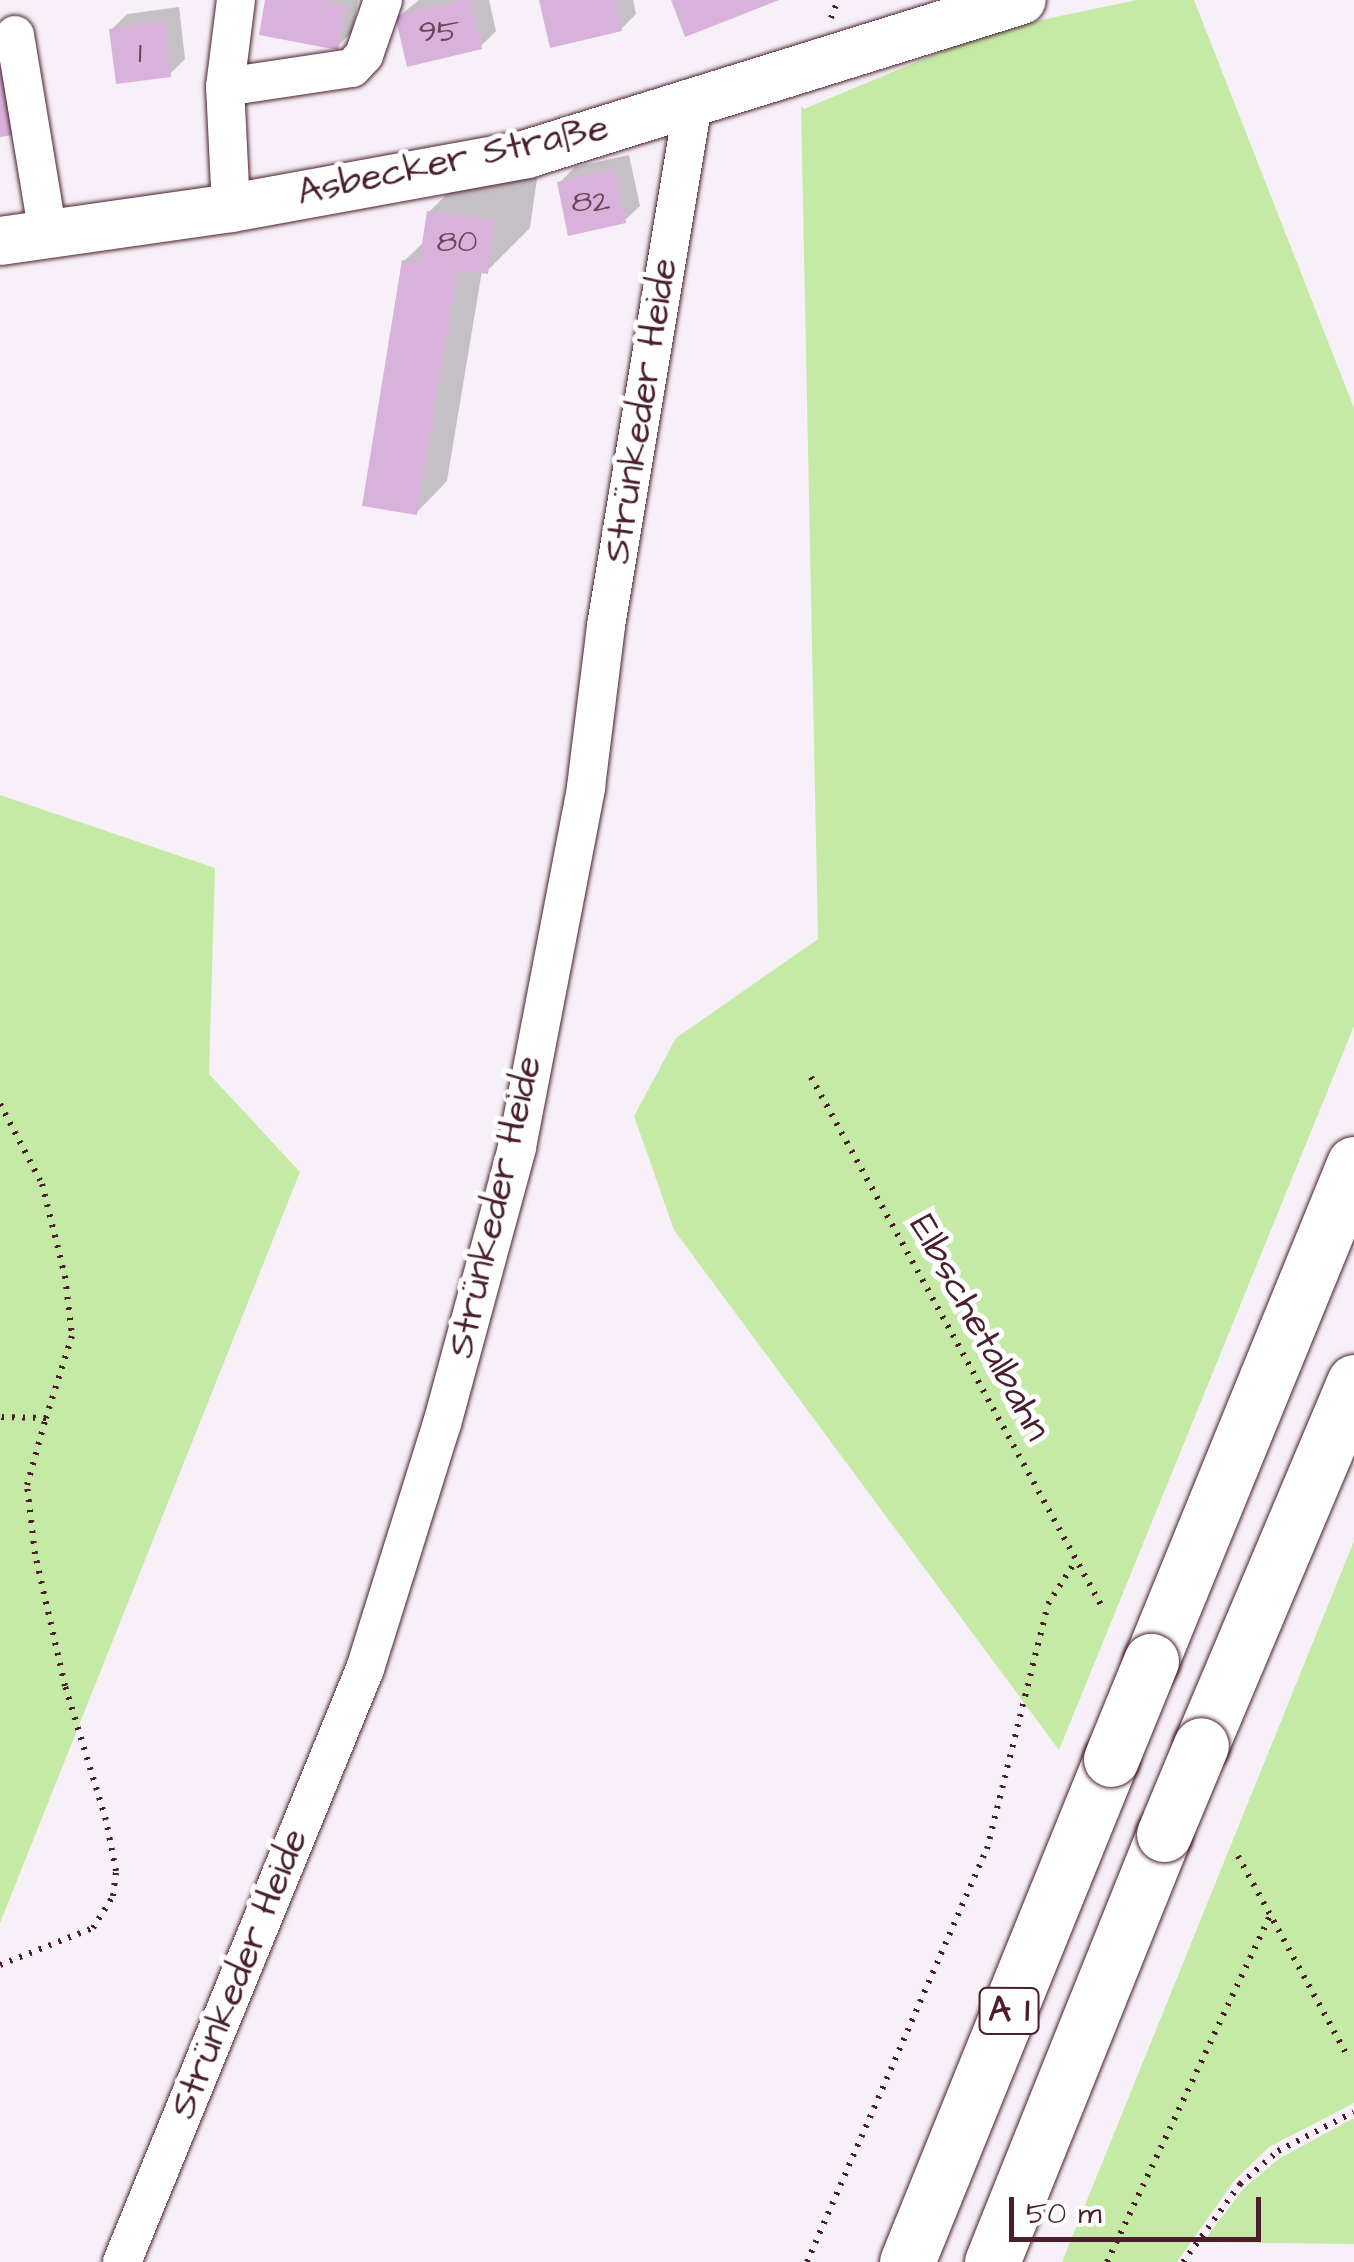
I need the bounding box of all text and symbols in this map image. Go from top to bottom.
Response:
house number: 95 [419,13,459,51]
house number: 1 [138,34,142,72]
street label: Asbecker Straße [293,106,613,216]
house number: 82 [571,183,611,221]
house number: 80 [437,223,477,261]
street label: Strünkeder Heide [595,255,689,567]
street label: Strünkeder Heide [439,1052,553,1362]
street label: Elbschetalbahn [898,1207,1060,1449]
street label: Strünkeder Heide [161,1822,319,2126]
road number: A 1 [976,1981,1042,2041]
scale bar [1014,2177,1266,2239]
text: 50 m [1026,2193,1102,2235]

